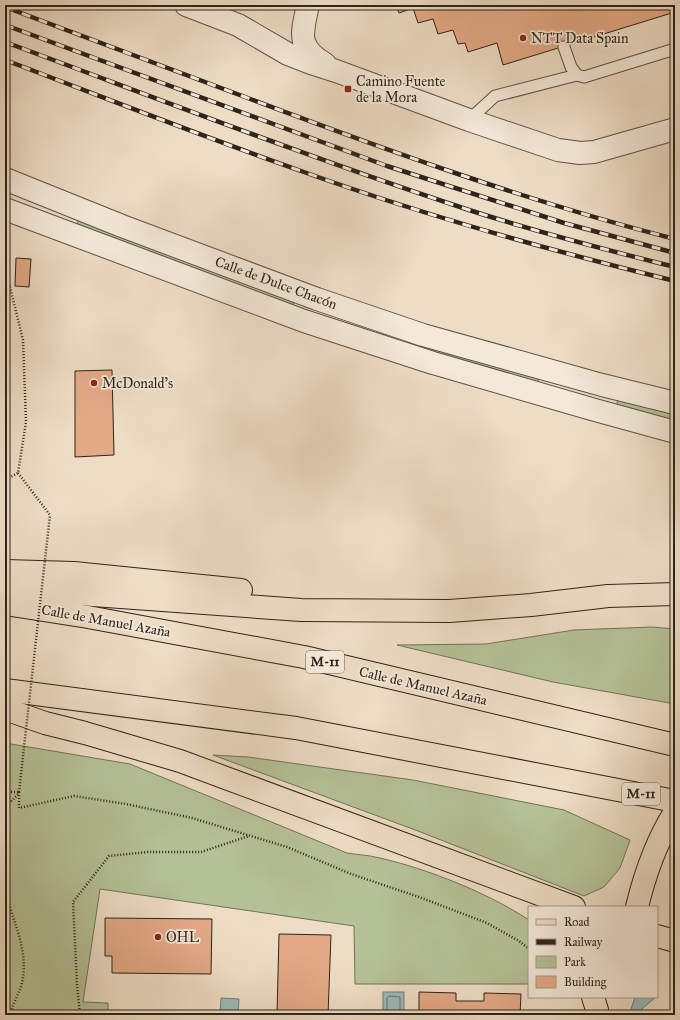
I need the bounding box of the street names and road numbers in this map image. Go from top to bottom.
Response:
street label: Calle de Dulce Chacón [213,253,340,313]
street label: Calle de Manuel Azaña [40,601,172,641]
road number: M-11 [306,651,344,673]
street label: Calle de Manuel Azaña [357,663,489,709]
road number: M-11 [622,783,660,805]

